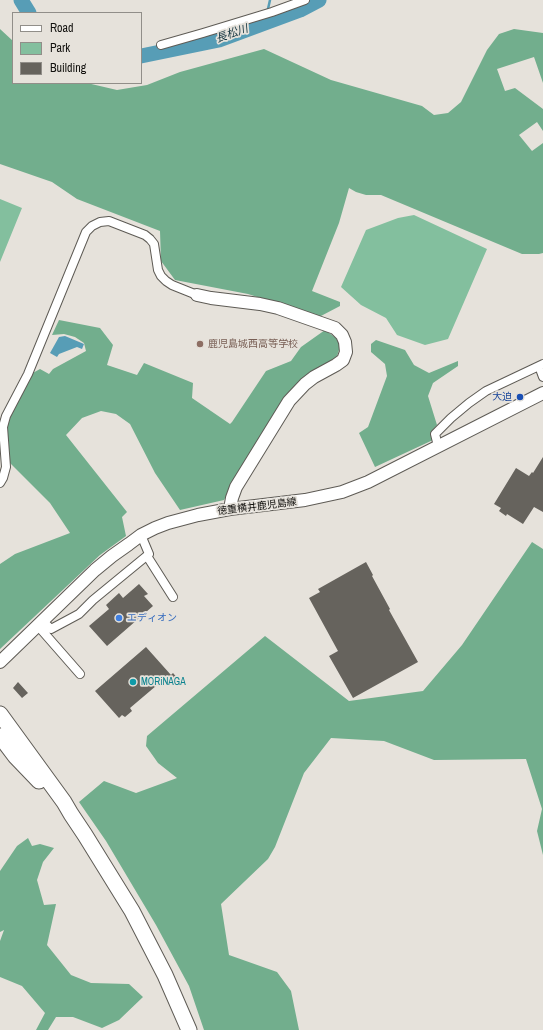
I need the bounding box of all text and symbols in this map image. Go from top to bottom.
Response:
legend [12,12,142,84]
text: Road [50,20,74,36]
water label: 長松川 [214,22,250,46]
text: Park [50,40,70,56]
text: Building [50,60,86,76]
place label: 鹿児島城西高等学校 [208,338,298,350]
marker: 鹿児島城西高等学校 [195,339,205,349]
place label: 大迫 [492,391,512,403]
marker: 大迫 [515,392,525,402]
street label: 徳重横井鹿児島線 [217,496,297,518]
place label: エディオン [127,612,177,624]
marker: エディオン [114,613,124,623]
place label: MORiNAGA [141,676,186,688]
marker: MORiNAGA [128,677,138,687]

